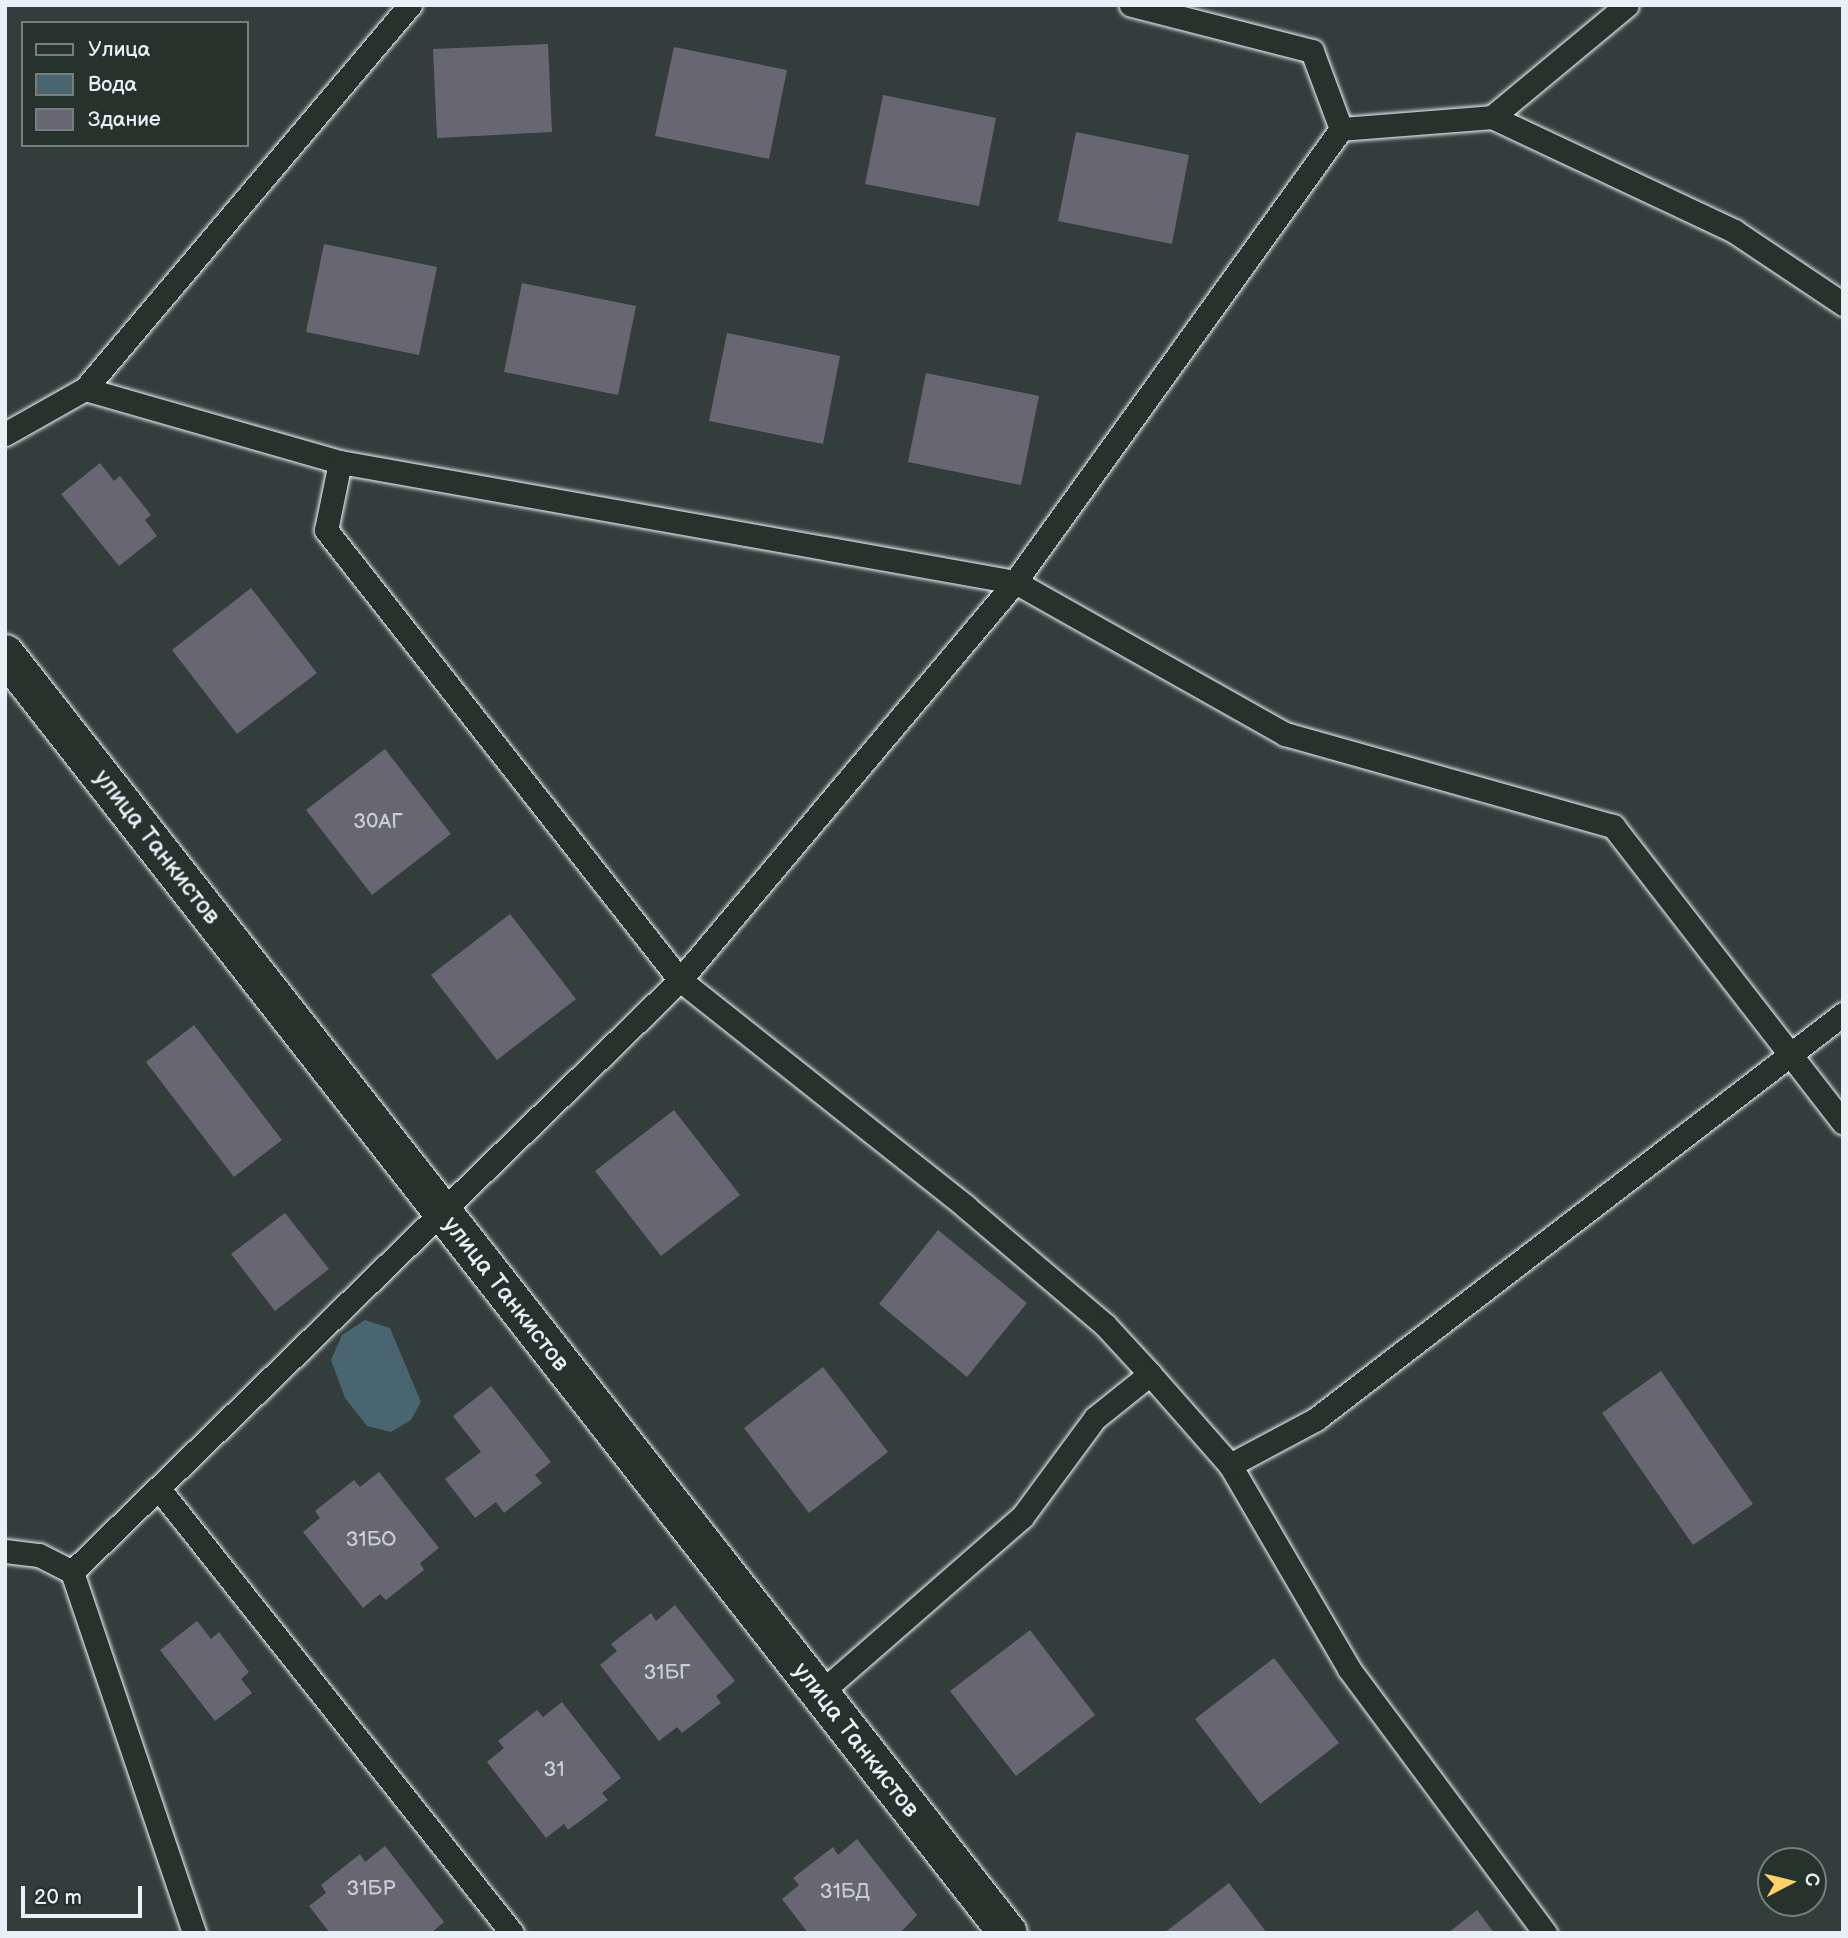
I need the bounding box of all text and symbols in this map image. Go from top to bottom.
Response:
legend [21,21,248,147]
text: Улица [88,37,150,62]
text: Вода [88,72,137,97]
text: Здание [88,107,161,132]
street label: улица Танкистов [88,764,226,930]
house number: 30АГ [353,809,403,835]
street label: улица Танкистов [437,1211,575,1377]
house number: 31БО [346,1527,396,1553]
street label: улица Танкистов [787,1657,925,1823]
house number: 31БГ [643,1660,691,1686]
house number: 31 [543,1757,565,1783]
north arrow [1757,1847,1827,1917]
scale bar [24,1871,145,1915]
text: С [1799,1872,1824,1888]
house number: 31БР [347,1876,395,1902]
house number: 31БД [820,1879,870,1905]
text: 20 m [34,1885,82,1910]

